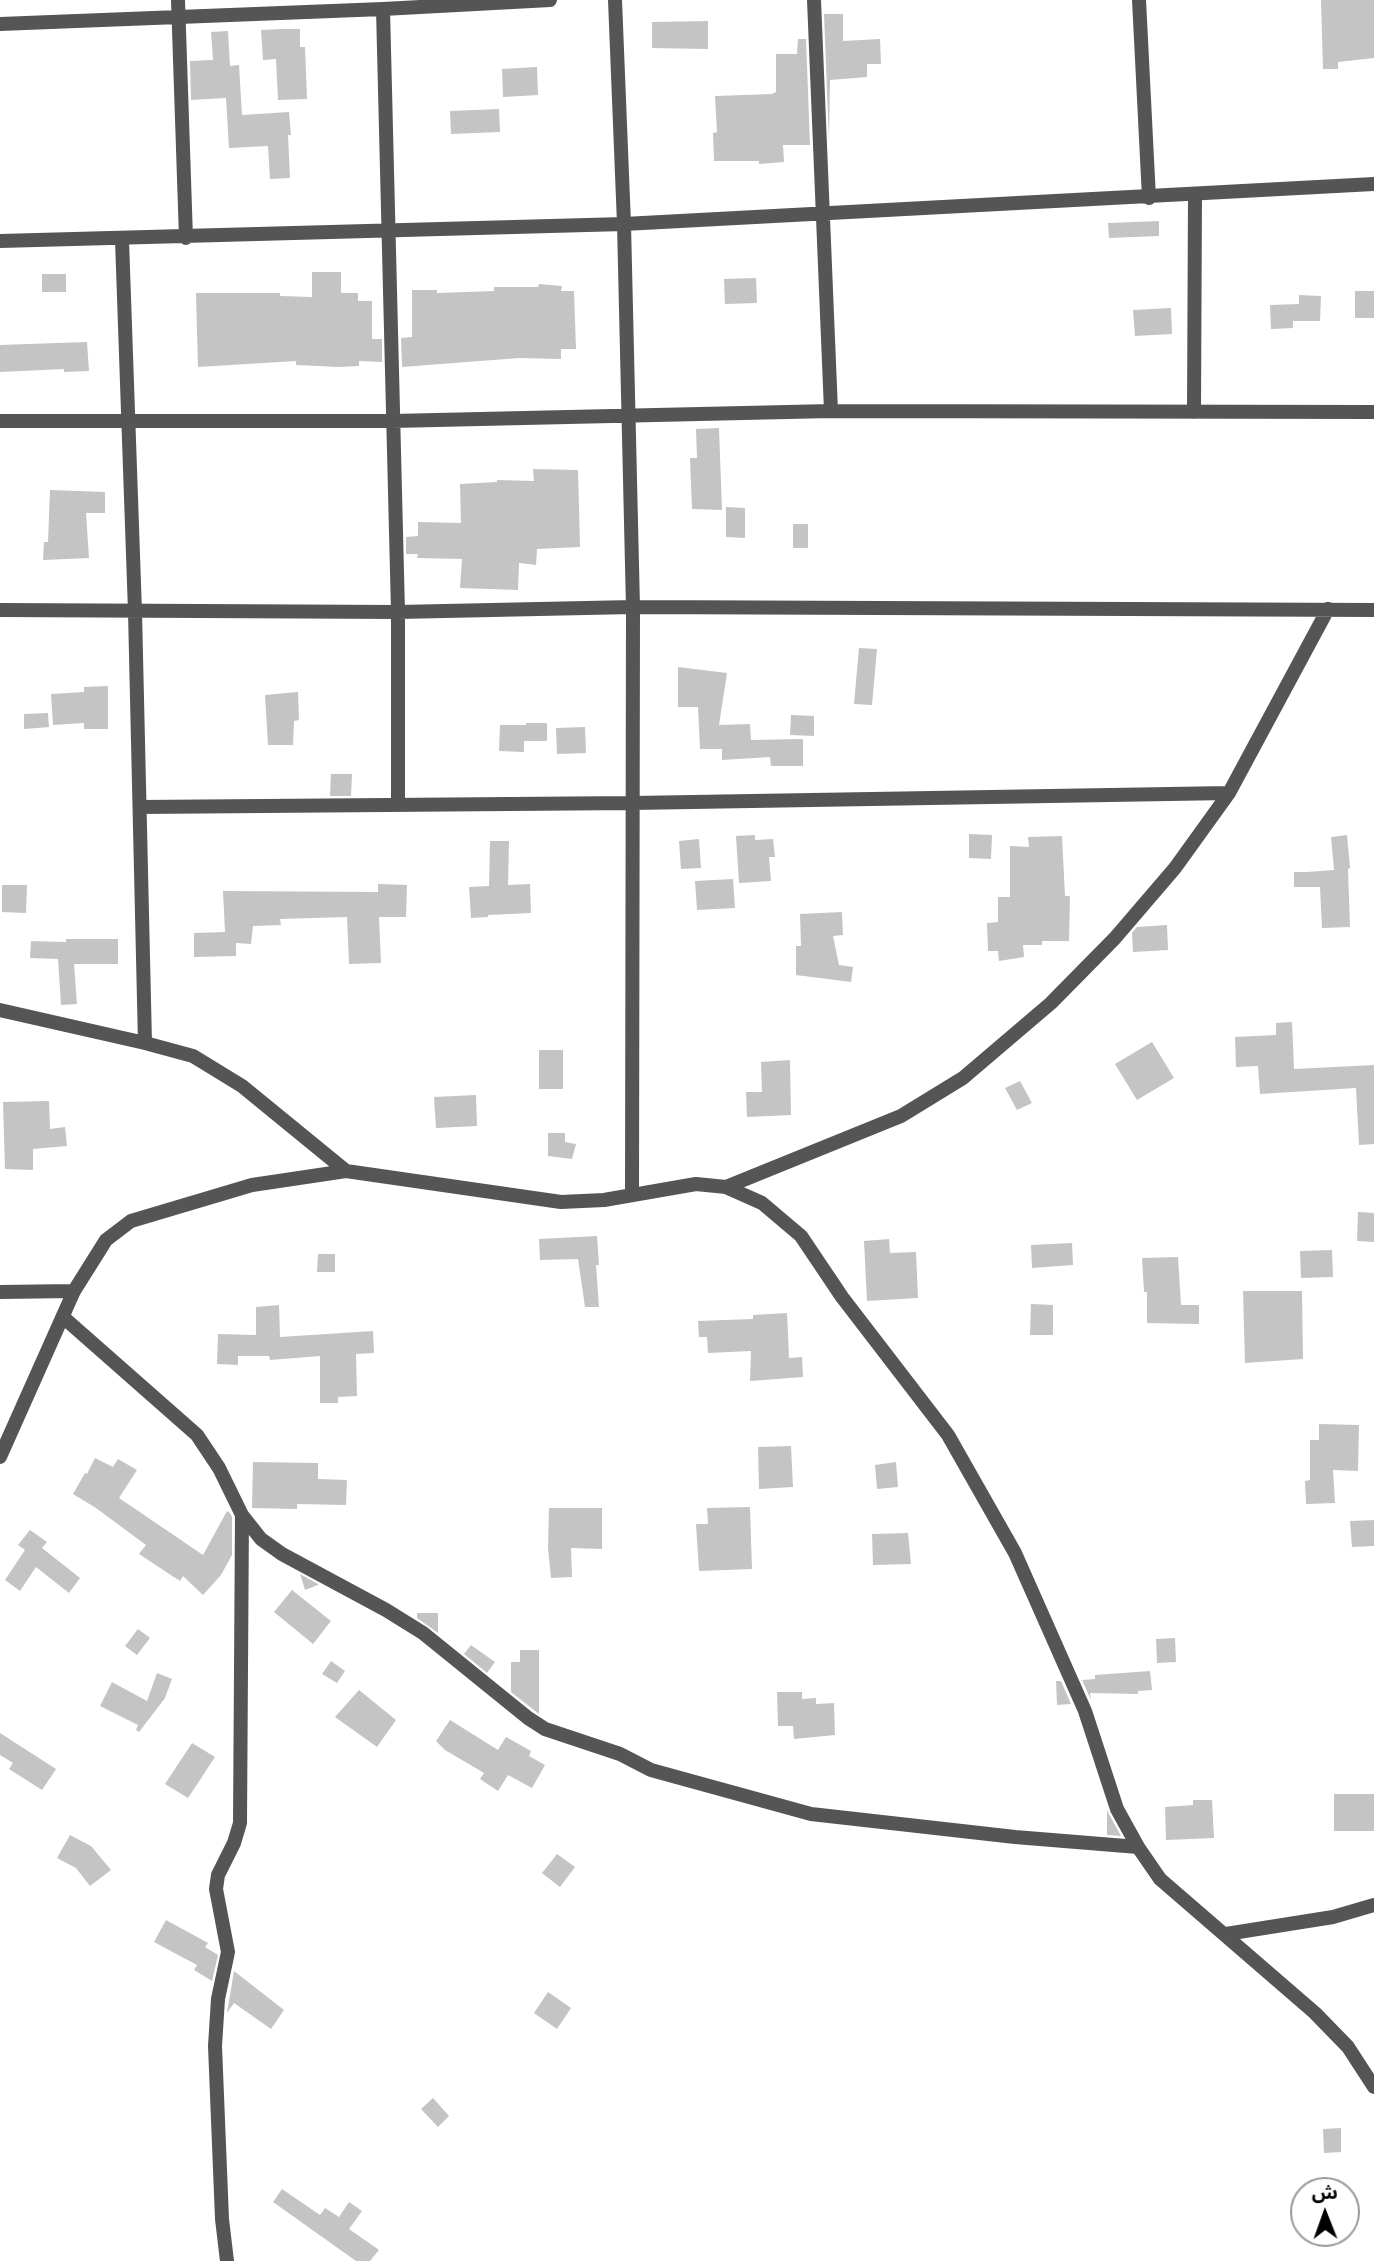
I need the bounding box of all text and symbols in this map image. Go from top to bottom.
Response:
north arrow [1290,2177,1360,2247]
text: ش [1311,2182,1338,2204]

